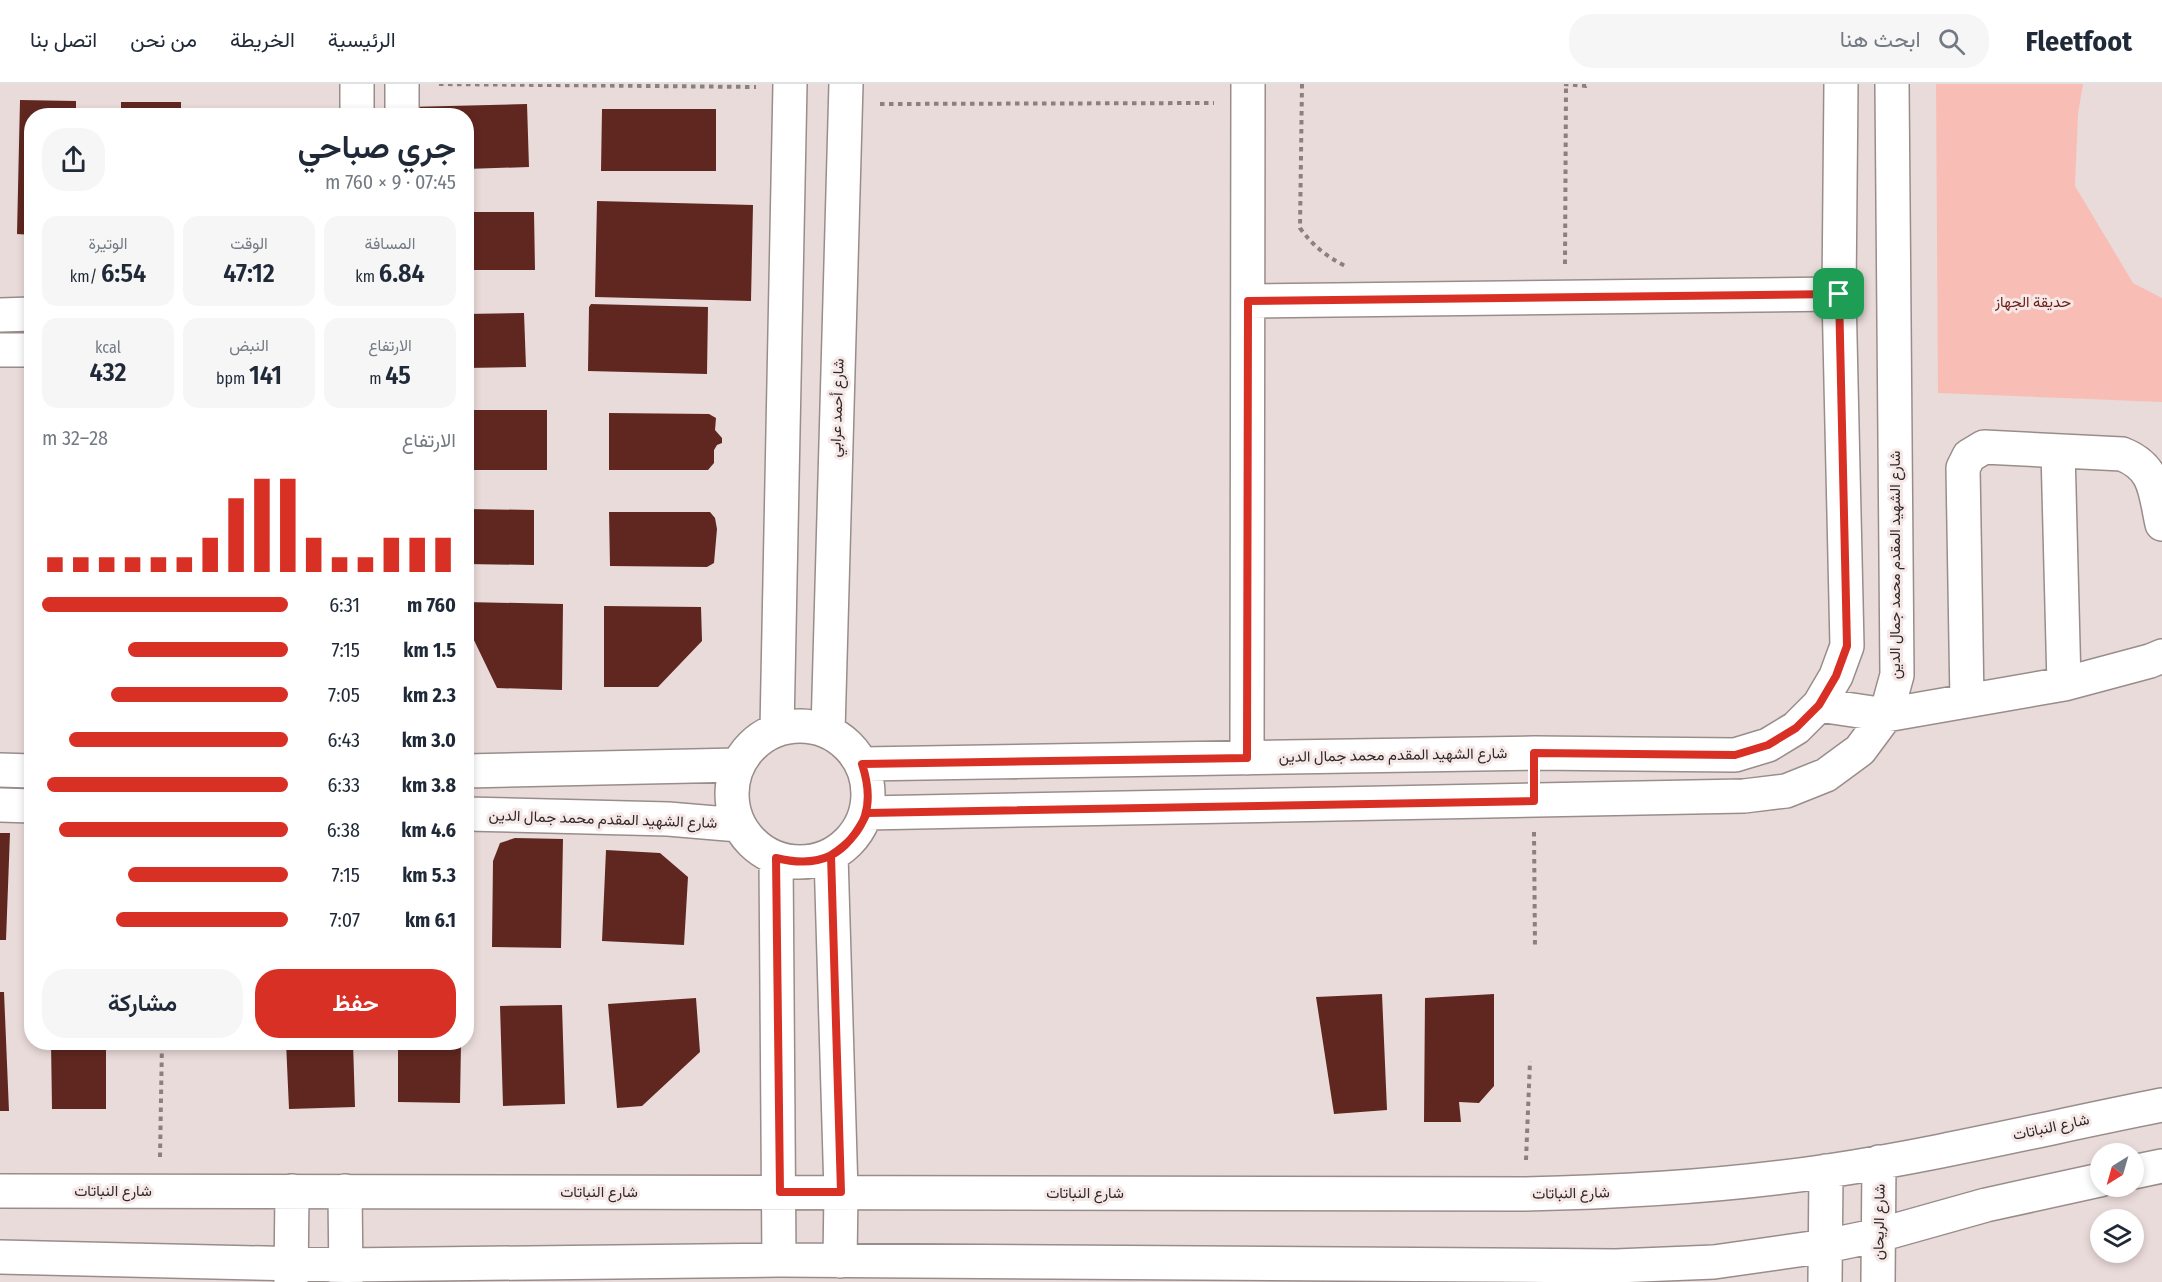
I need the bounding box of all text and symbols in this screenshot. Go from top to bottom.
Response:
search box [1569,14,1989,68]
icon: search [1935,25,1968,58]
text: Fleetfoot [2025,25,2132,58]
text: ابحث هنا [1840,26,1920,53]
text: اتصل بنا [30,27,97,53]
text: من نحن [130,27,197,53]
text: الخريطة [230,27,295,53]
text: الرئيسية [328,27,396,53]
text: جري صباحي [298,127,456,167]
button: share [42,128,105,191]
text: 07:45 · 9 × 760 m [325,170,456,194]
text: الوتيرة [88,234,128,253]
text: الوقت [230,234,268,253]
text: المسافة [365,234,415,253]
text: 6:54 [101,258,146,289]
text: 47:12 [223,258,275,289]
text: 6.84 [379,258,425,289]
text: /km [70,267,101,286]
text: km [355,267,379,286]
pin [1813,268,1864,319]
icon: arrive [1822,277,1855,310]
park label: حديقة الجهاز [1994,293,2071,311]
text: النبض [229,336,269,355]
text: الارتفاع [368,336,412,355]
text: kcal [95,338,121,357]
text: 432 [90,357,126,388]
street label: شارع أحمد عرابي [826,358,852,458]
text: 141 [249,360,282,391]
text: 45 [385,360,411,391]
text: bpm [216,369,249,388]
text: m [369,369,385,388]
text: 28–32 m [42,426,108,450]
text: الارتفاع [402,428,456,452]
street label: شارع الشهيد المقدم محمد جمال الدين [1886,451,1906,679]
text: 6:31 [329,593,360,617]
text: 760 m [407,593,456,617]
text: 7:15 [332,638,360,662]
text: 1.5 km [403,638,456,662]
text: 7:05 [328,683,360,707]
text: 2.3 km [403,683,456,707]
text: 6:43 [328,728,360,752]
text: 3.0 km [402,728,456,752]
street label: شارع الشهيد المقدم محمد جمال الدين [1279,744,1508,768]
text: 6:33 [328,773,360,797]
text: 3.8 km [402,773,456,797]
street label: شارع الشهيد المقدم محمد جمال الدين [488,806,718,834]
text: 6:38 [327,818,360,842]
text: 4.6 km [401,818,456,842]
text: 7:15 [332,863,360,887]
text: 5.3 km [402,863,456,887]
text: 7:07 [330,908,360,932]
text: 6.1 km [405,908,456,932]
button: مشاركة [42,969,243,1038]
button: حفظ [255,969,456,1038]
street label: شارع النباتات [2011,1110,2091,1146]
north arrow [2090,1143,2144,1197]
map controls [2090,1143,2144,1263]
street label: شارع النباتات [74,1182,152,1202]
street label: شارع النباتات [560,1183,638,1203]
street label: شارع النباتات [1532,1183,1610,1205]
street label: شارع النباتات [1046,1184,1124,1204]
street label: شارع الريحان [1869,1184,1891,1260]
button: layers [2090,1209,2144,1263]

